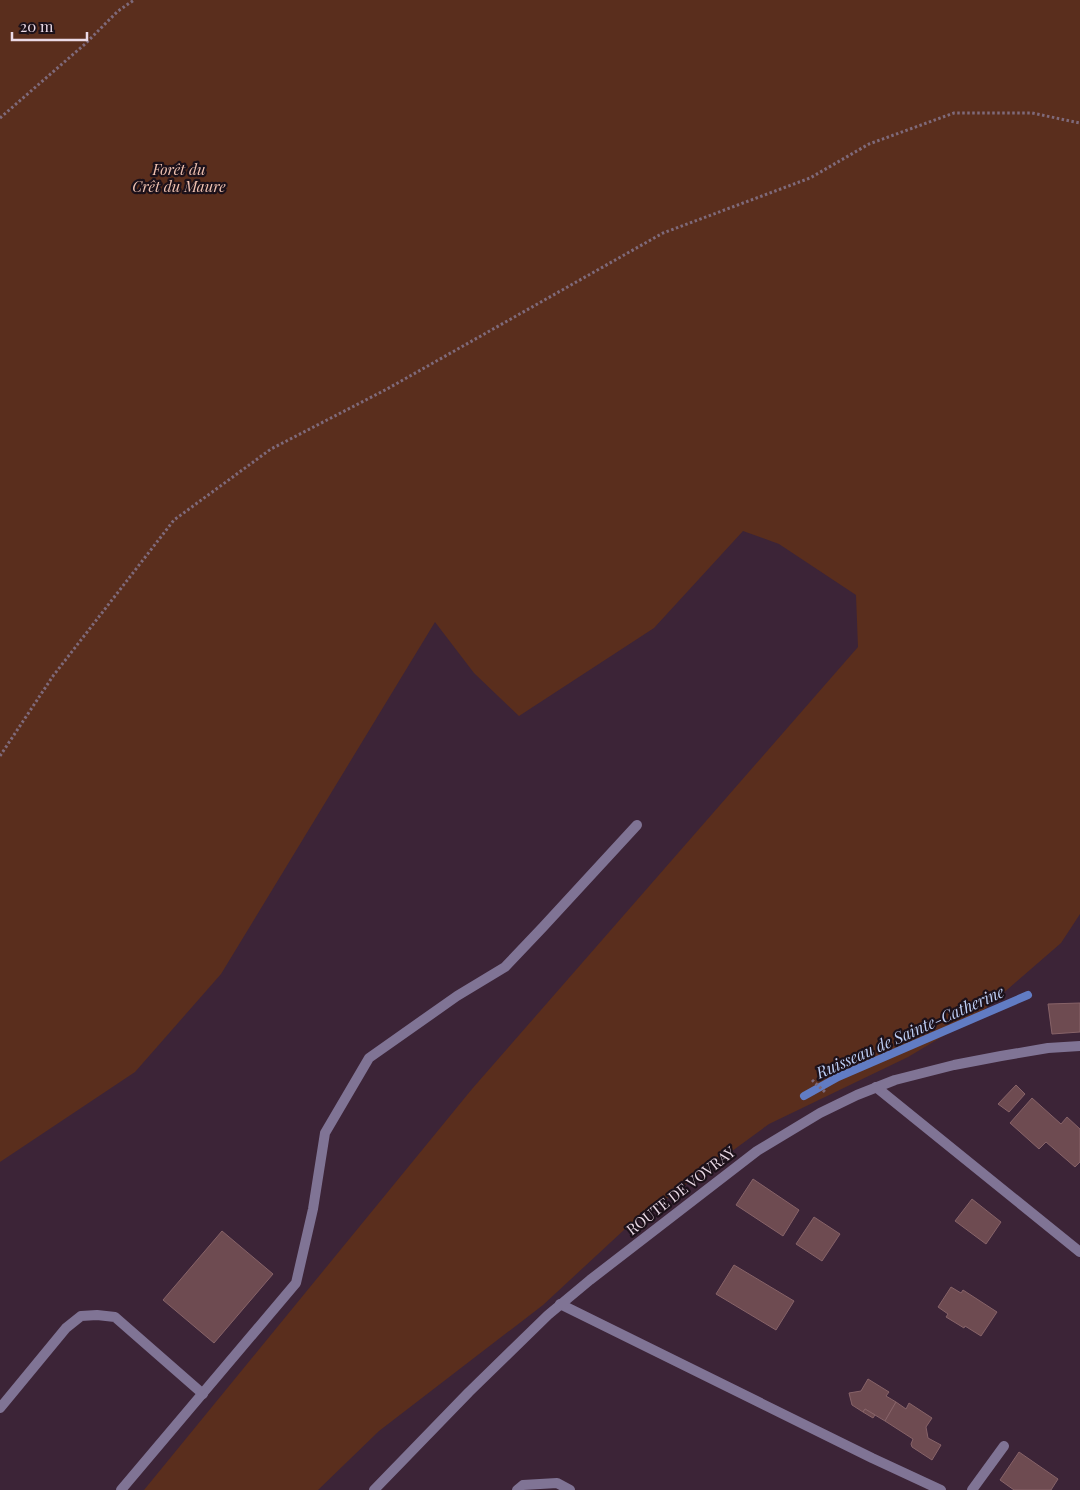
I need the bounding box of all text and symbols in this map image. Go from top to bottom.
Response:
scale bar [12,10,88,42]
text: 20 m [20,16,54,36]
park label: Forêt du Crêt du Maure [132,159,226,196]
water label: Ruisseau de Sainte-Catherine [811,980,1007,1083]
street label: ROUTE DE VOVRAY [622,1141,739,1239]

